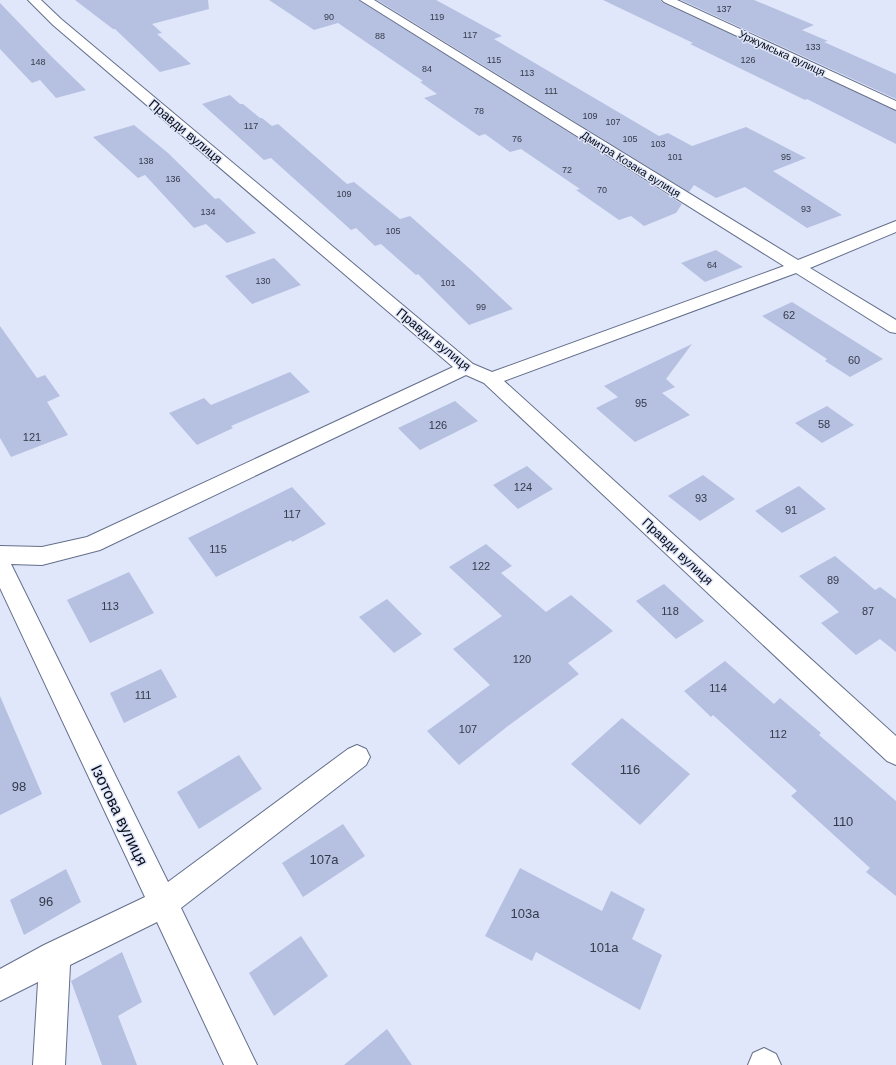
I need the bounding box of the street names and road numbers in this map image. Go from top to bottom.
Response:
street label: Уржумська вулиця [737,28,827,78]
street label: Правди вулиця [146,96,225,166]
street label: Дмитра Козака вулиця [579,128,683,200]
street label: Правди вулиця [394,305,474,374]
street label: Правди вулиця [639,515,716,588]
street label: Ізотова вулиця [88,762,151,868]

